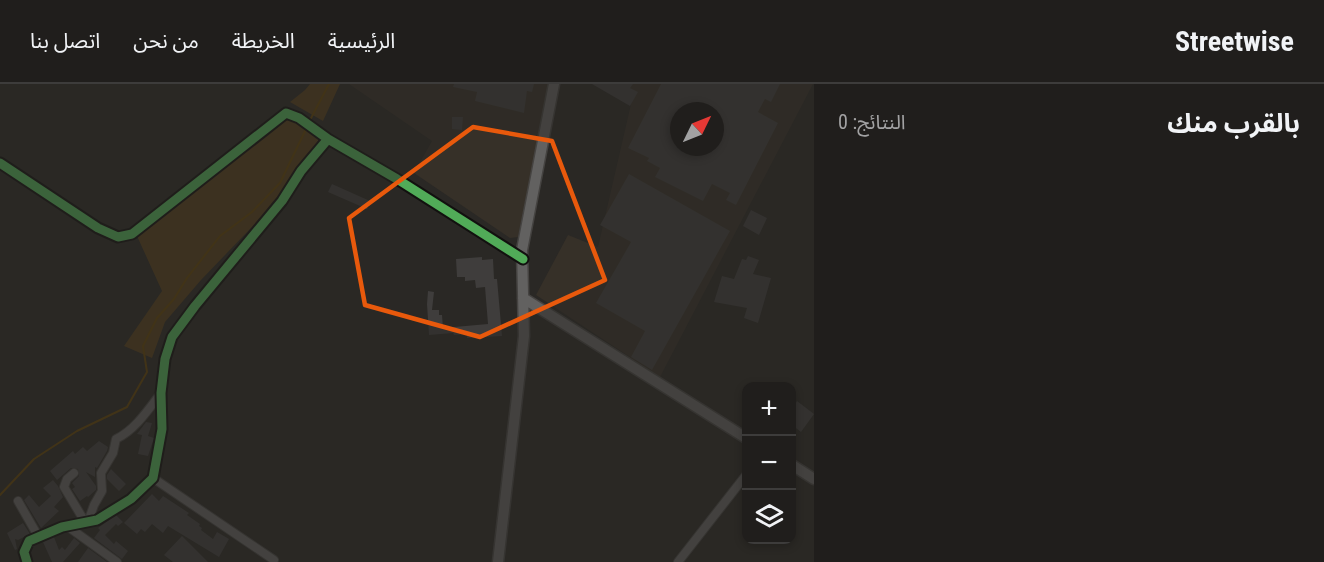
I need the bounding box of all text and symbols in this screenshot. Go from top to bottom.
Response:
text: Streetwise [1175,25,1294,58]
text: اتصل بنا [30,29,100,53]
text: من نحن [133,29,199,53]
text: الخريطة [232,29,295,53]
text: الرئيسية [328,29,395,53]
north arrow [670,102,724,156]
text: بالقرب منك [1167,108,1300,138]
text: النتائج: 0 [838,110,906,134]
map controls [742,382,796,544]
button: + [742,382,796,436]
button: − [742,436,796,490]
button: layers [742,490,796,544]

